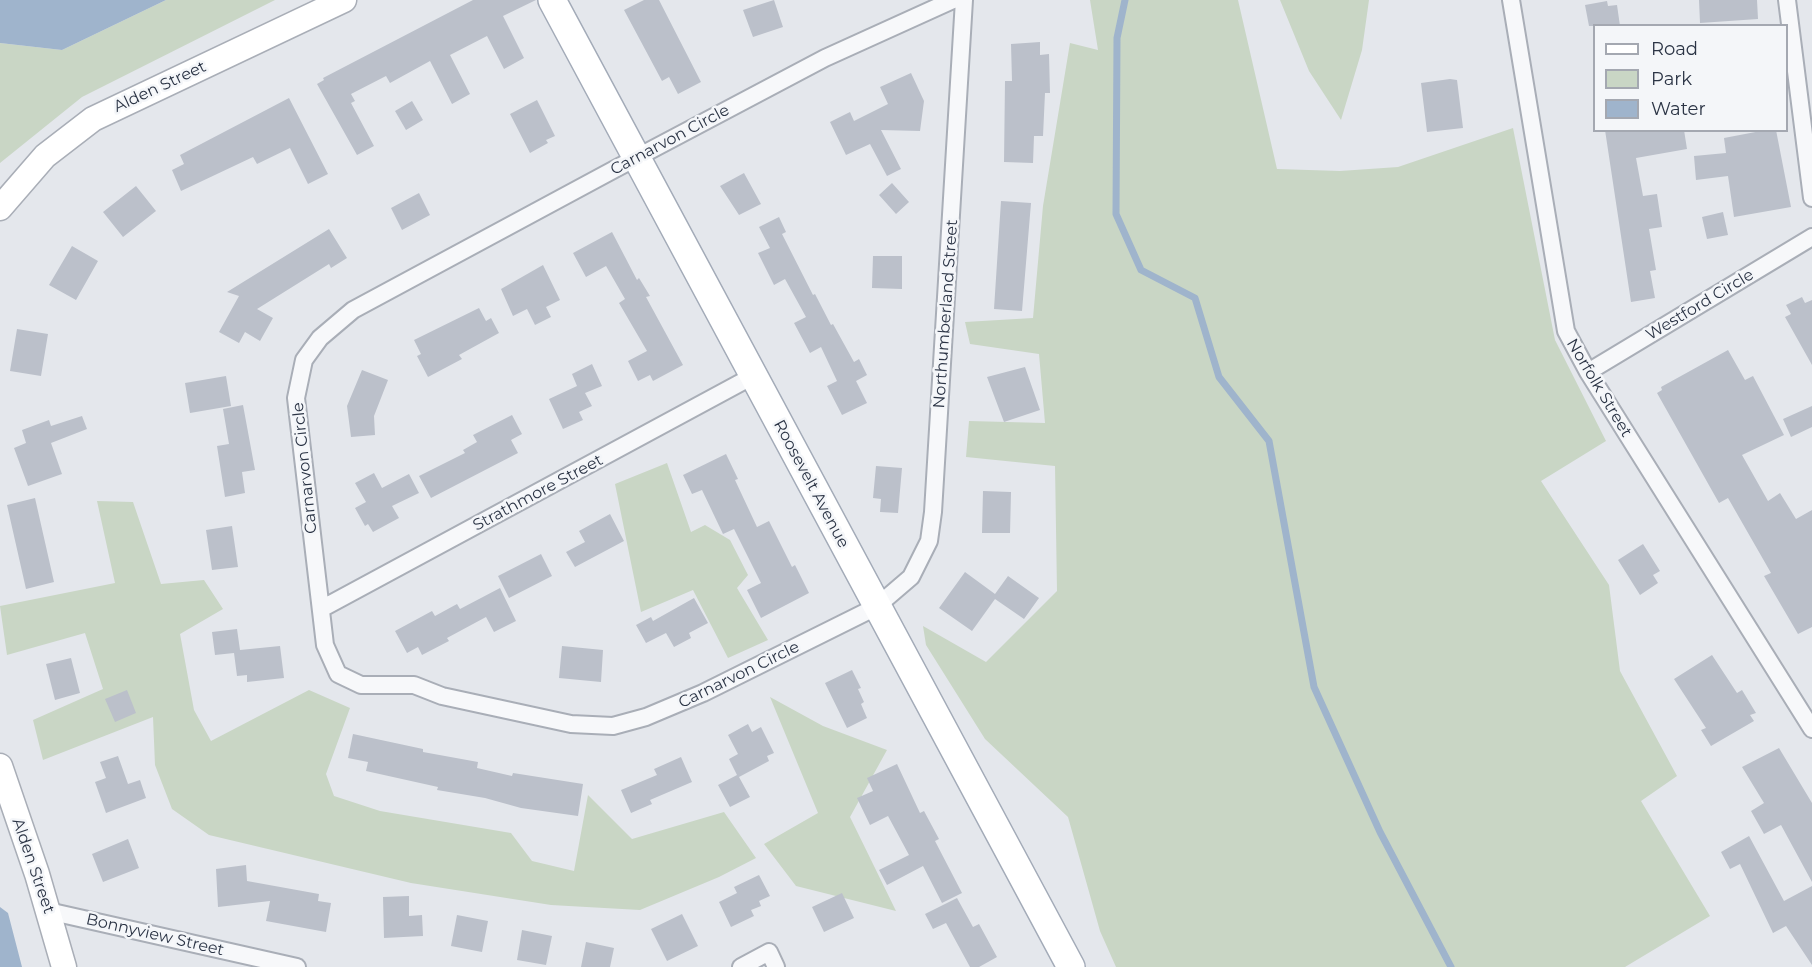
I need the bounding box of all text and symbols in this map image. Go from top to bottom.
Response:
legend [1593,24,1788,132]
text: Road [1651,38,1698,60]
street label: Alden Street [111,57,209,117]
text: Park [1651,68,1692,90]
text: Water [1651,98,1706,120]
street label: Carnarvon Circle [607,101,733,179]
street label: Northumberland Street [930,219,962,409]
street label: Westford Circle [1643,265,1757,345]
street label: Norfolk Street [1562,335,1636,441]
street label: Carnarvon Circle [289,401,321,535]
street label: Roosevelt Avenue [769,417,853,551]
street label: Strathmore Street [470,451,606,535]
street label: Carnarvon Circle [675,637,803,713]
street label: Alden Street [8,816,58,916]
street label: Bonnyview Street [84,910,226,960]

